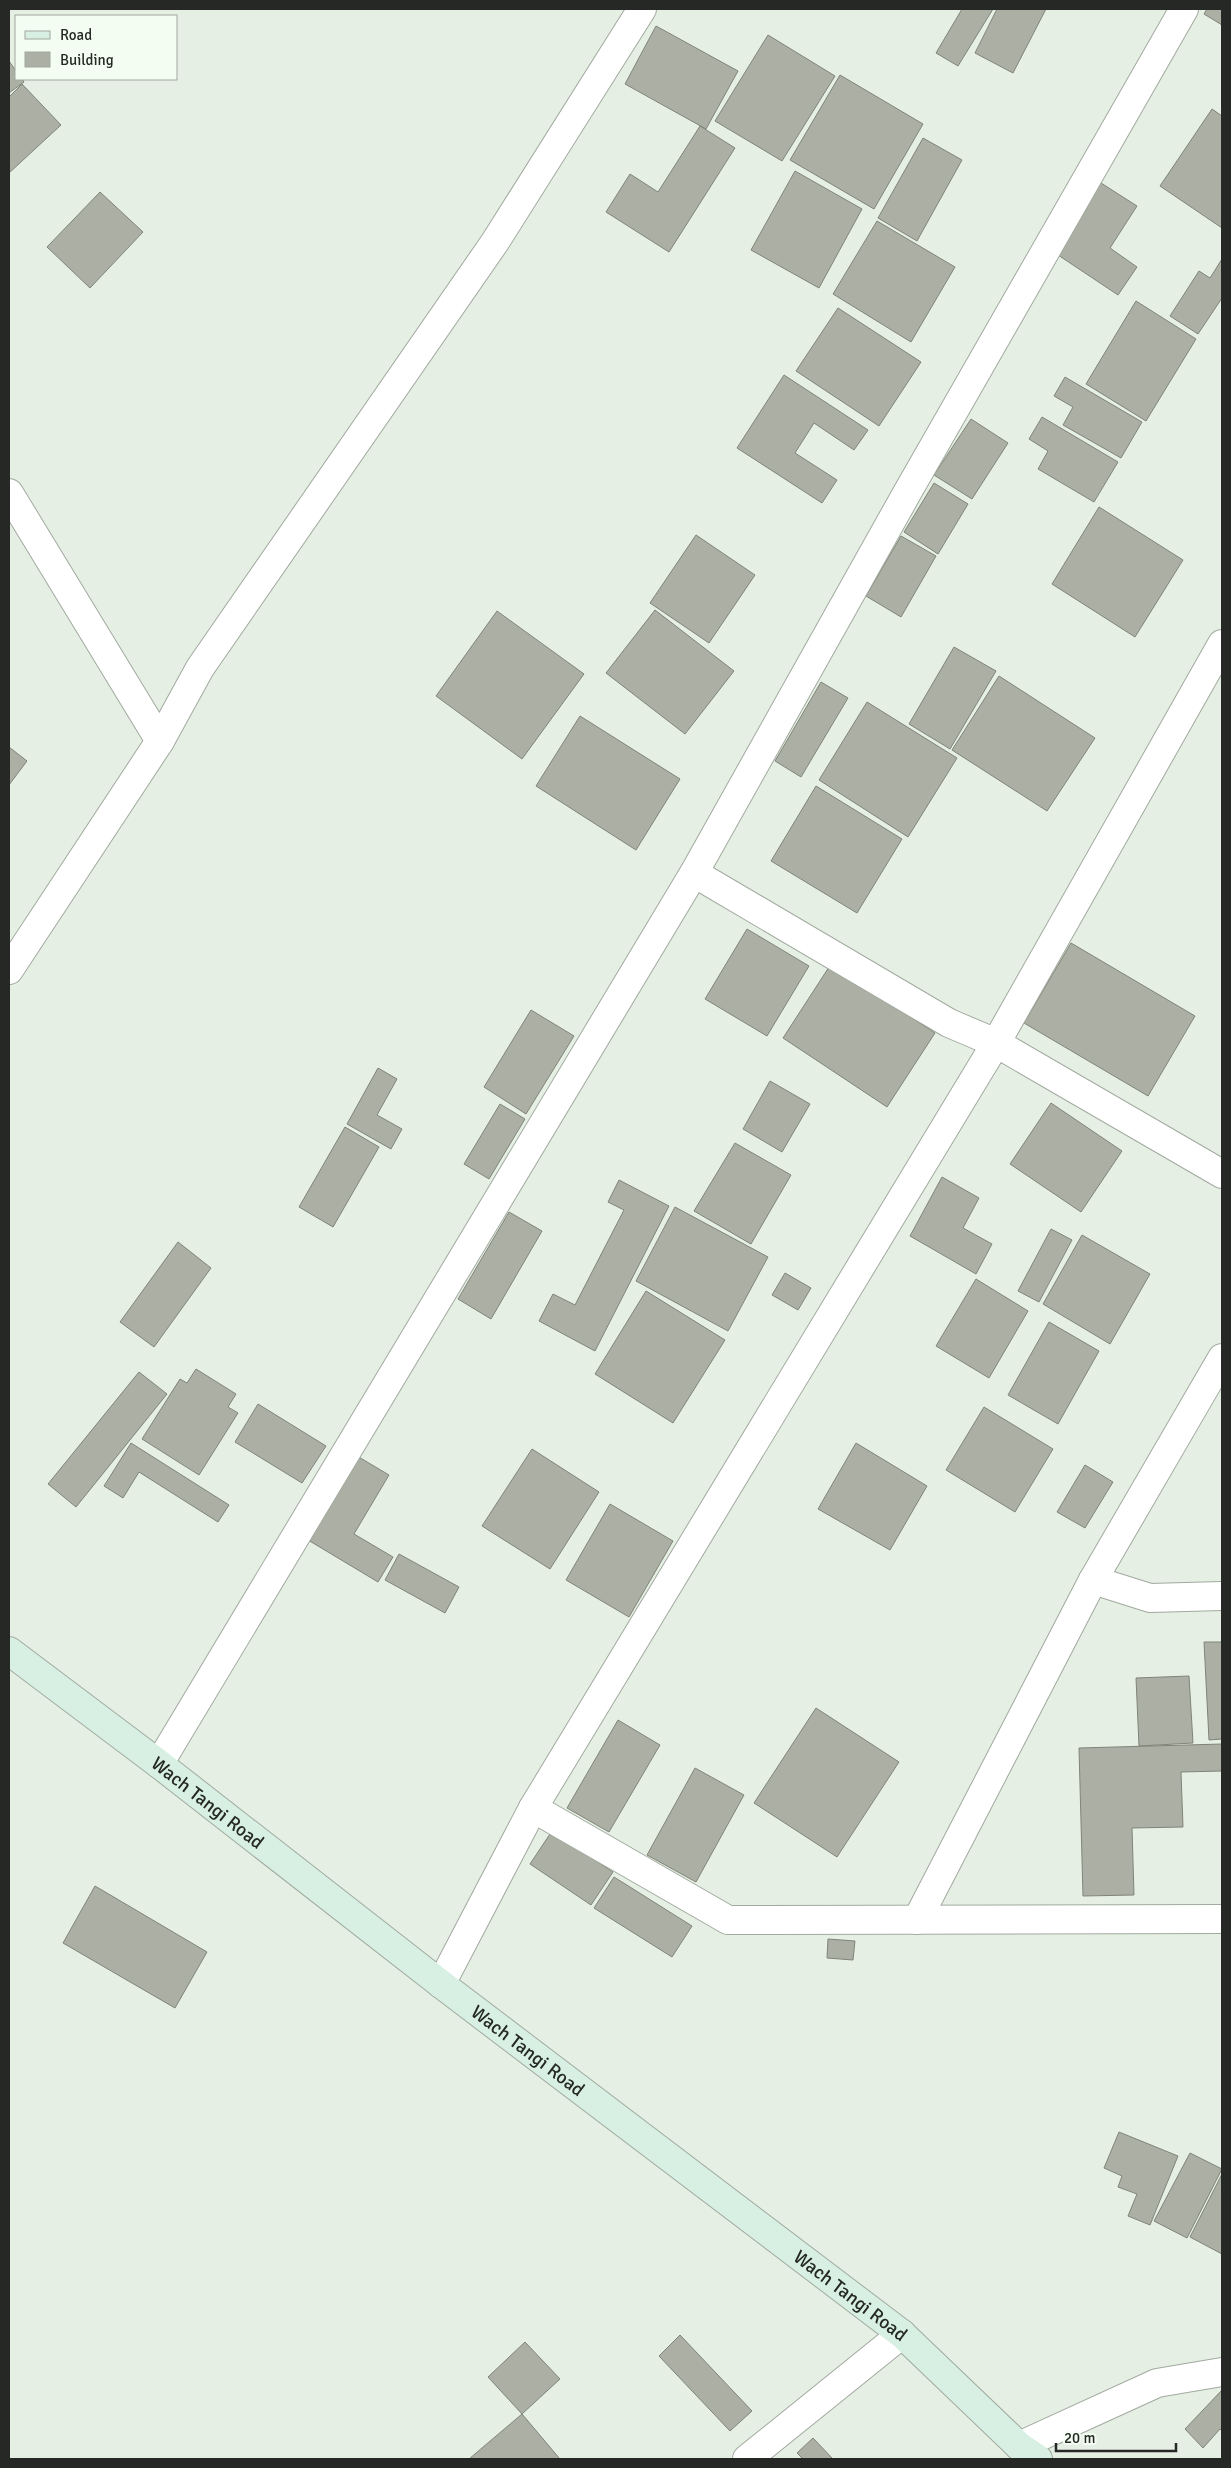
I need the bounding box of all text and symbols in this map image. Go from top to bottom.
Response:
legend [15,15,178,80]
text: Road [60,26,92,44]
text: Building [60,51,114,69]
street label: Wach Tangi Road [146,1752,269,1855]
street label: Wach Tangi Road [466,2000,589,2102]
street label: Wach Tangi Road [789,2245,912,2347]
scale bar [1056,2420,1176,2452]
text: 20 m [1064,2429,1095,2447]

